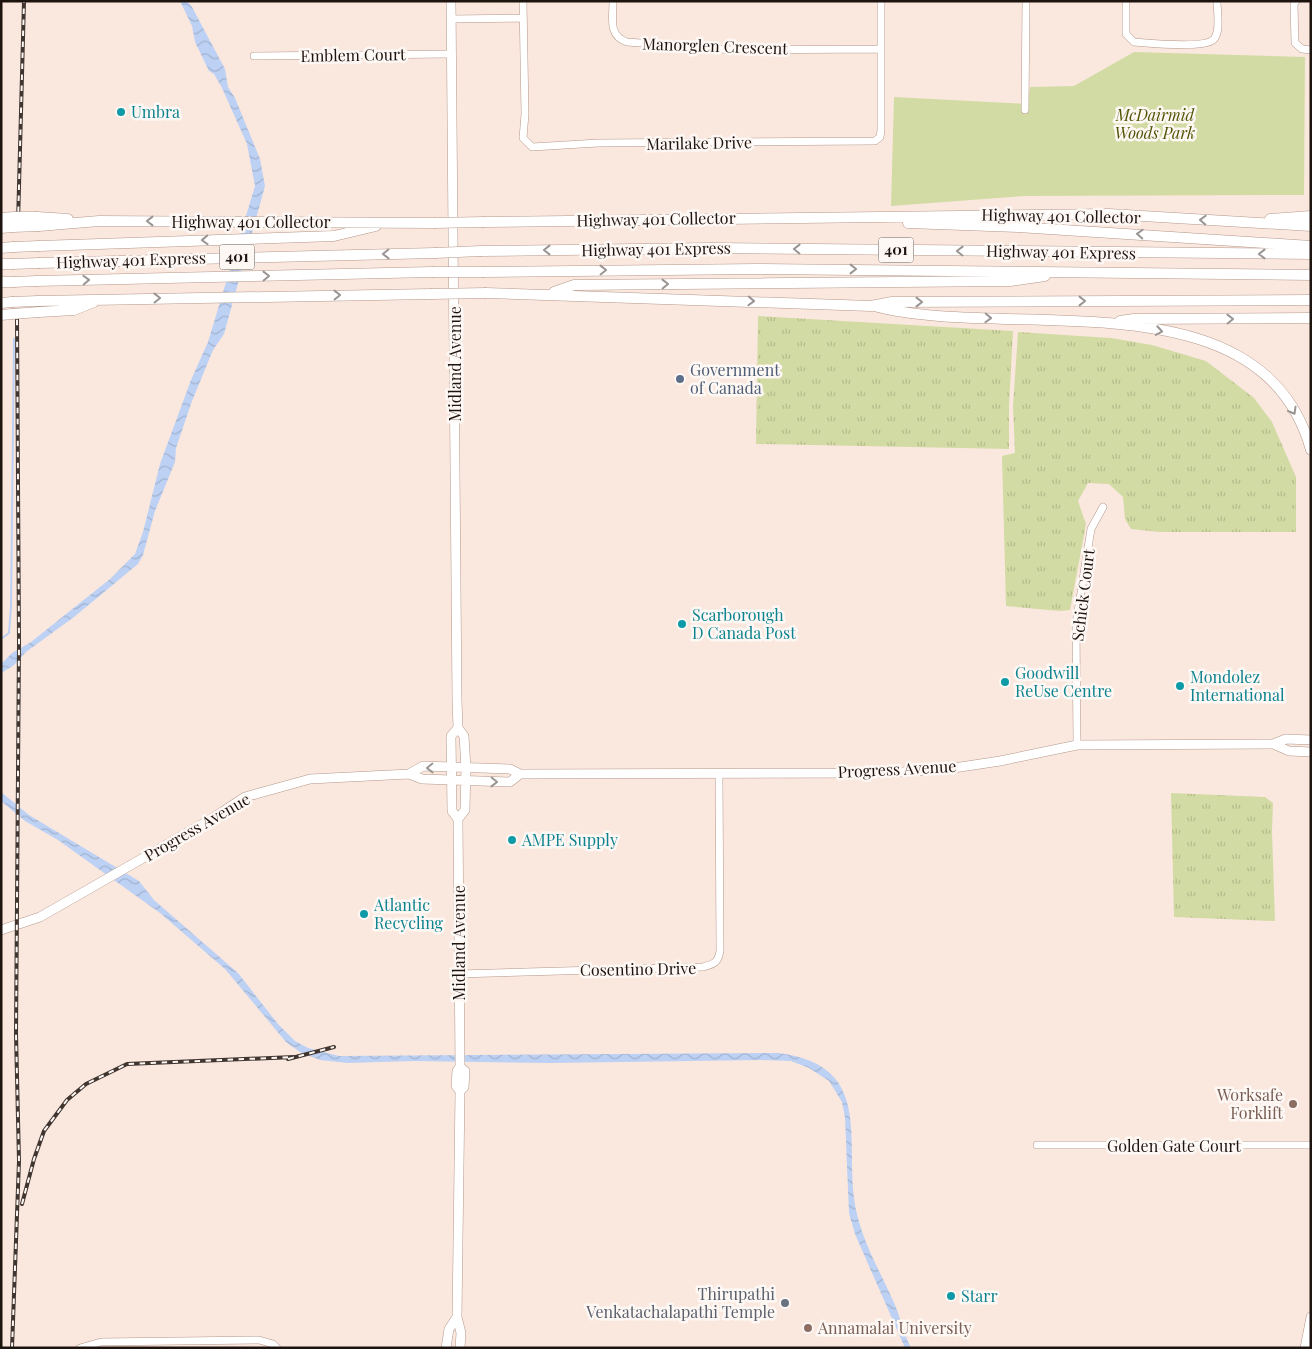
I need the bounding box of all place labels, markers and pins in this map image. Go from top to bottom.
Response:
place label: Umbra [131,101,180,122]
marker: Umbra [115,106,127,118]
place label: Government of Canada [690,359,780,398]
marker: Government of Canada [674,373,686,385]
place label: Scarborough D Canada Post [692,604,796,643]
marker: Scarborough D Canada Post [676,618,688,630]
place label: Goodwill ReUse Centre [1015,662,1112,701]
place label: Mondolez International [1190,666,1285,705]
marker: Goodwill ReUse Centre [999,676,1011,688]
marker: Mondolez International [1174,680,1186,692]
place label: AMPE Supply [521,829,618,850]
marker: AMPE Supply [506,834,518,846]
place label: Atlantic Recycling [373,894,444,933]
marker: Atlantic Recycling [358,908,370,920]
place label: Worksafe Forklift [1216,1084,1283,1123]
marker: Worksafe Forklift [1287,1098,1299,1110]
place label: Thirupathi Venkatachalapathi Temple [585,1283,775,1322]
place label: Starr [961,1285,998,1306]
marker: Starr [945,1290,957,1302]
marker: Thirupathi Venkatachalapathi Temple [779,1297,791,1309]
place label: Annamalai University [817,1317,972,1338]
marker: Annamalai University [802,1322,814,1334]

